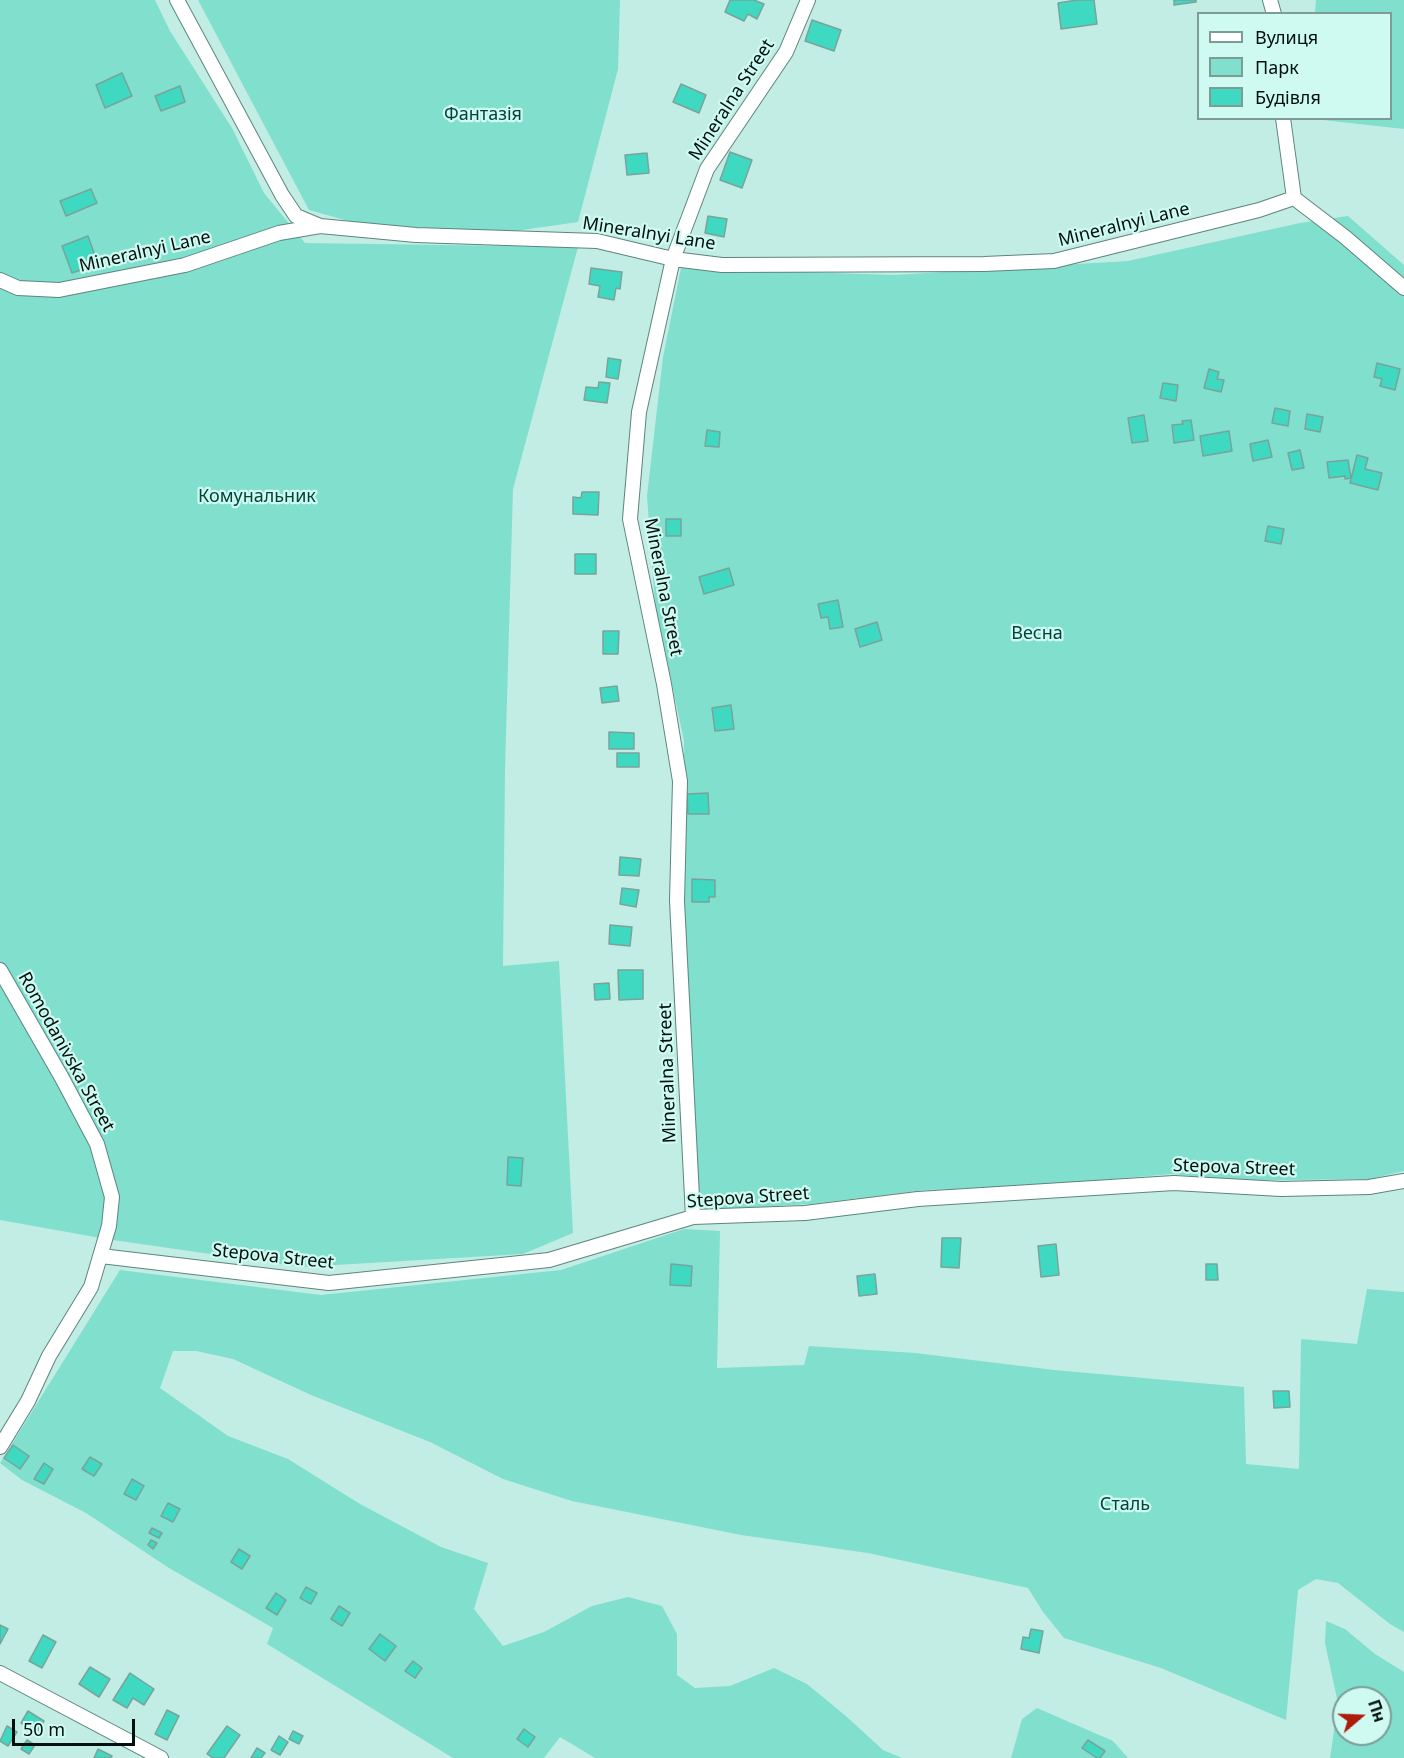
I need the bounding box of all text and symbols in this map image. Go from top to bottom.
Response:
legend [1197,12,1392,120]
text: Вулиця [1255,25,1318,49]
street label: Mineralna Street [685,35,779,165]
text: Парк [1255,55,1299,79]
text: Будівля [1255,85,1321,109]
park label: Фантазія [444,104,522,126]
street label: Mineralnyi Lane [1056,198,1192,252]
street label: Mineralnyi Lane [581,213,717,255]
street label: Mineralnyi Lane [77,226,213,278]
park label: Комунальник [198,486,316,508]
street label: Mineralna Street [639,516,687,658]
park label: Весна [1011,623,1063,645]
street label: Romodanivska Street [13,968,119,1136]
street label: Mineralna Street [655,1003,681,1143]
street label: Stepova Street [1173,1155,1295,1181]
street label: Stepova Street [686,1183,810,1213]
street label: Stepova Street [211,1240,335,1274]
park label: Сталь [1100,1494,1150,1516]
north arrow [1332,1686,1392,1746]
text: Пн [1363,1696,1391,1725]
scale bar [15,1707,138,1745]
text: 50 m [23,1717,65,1741]

